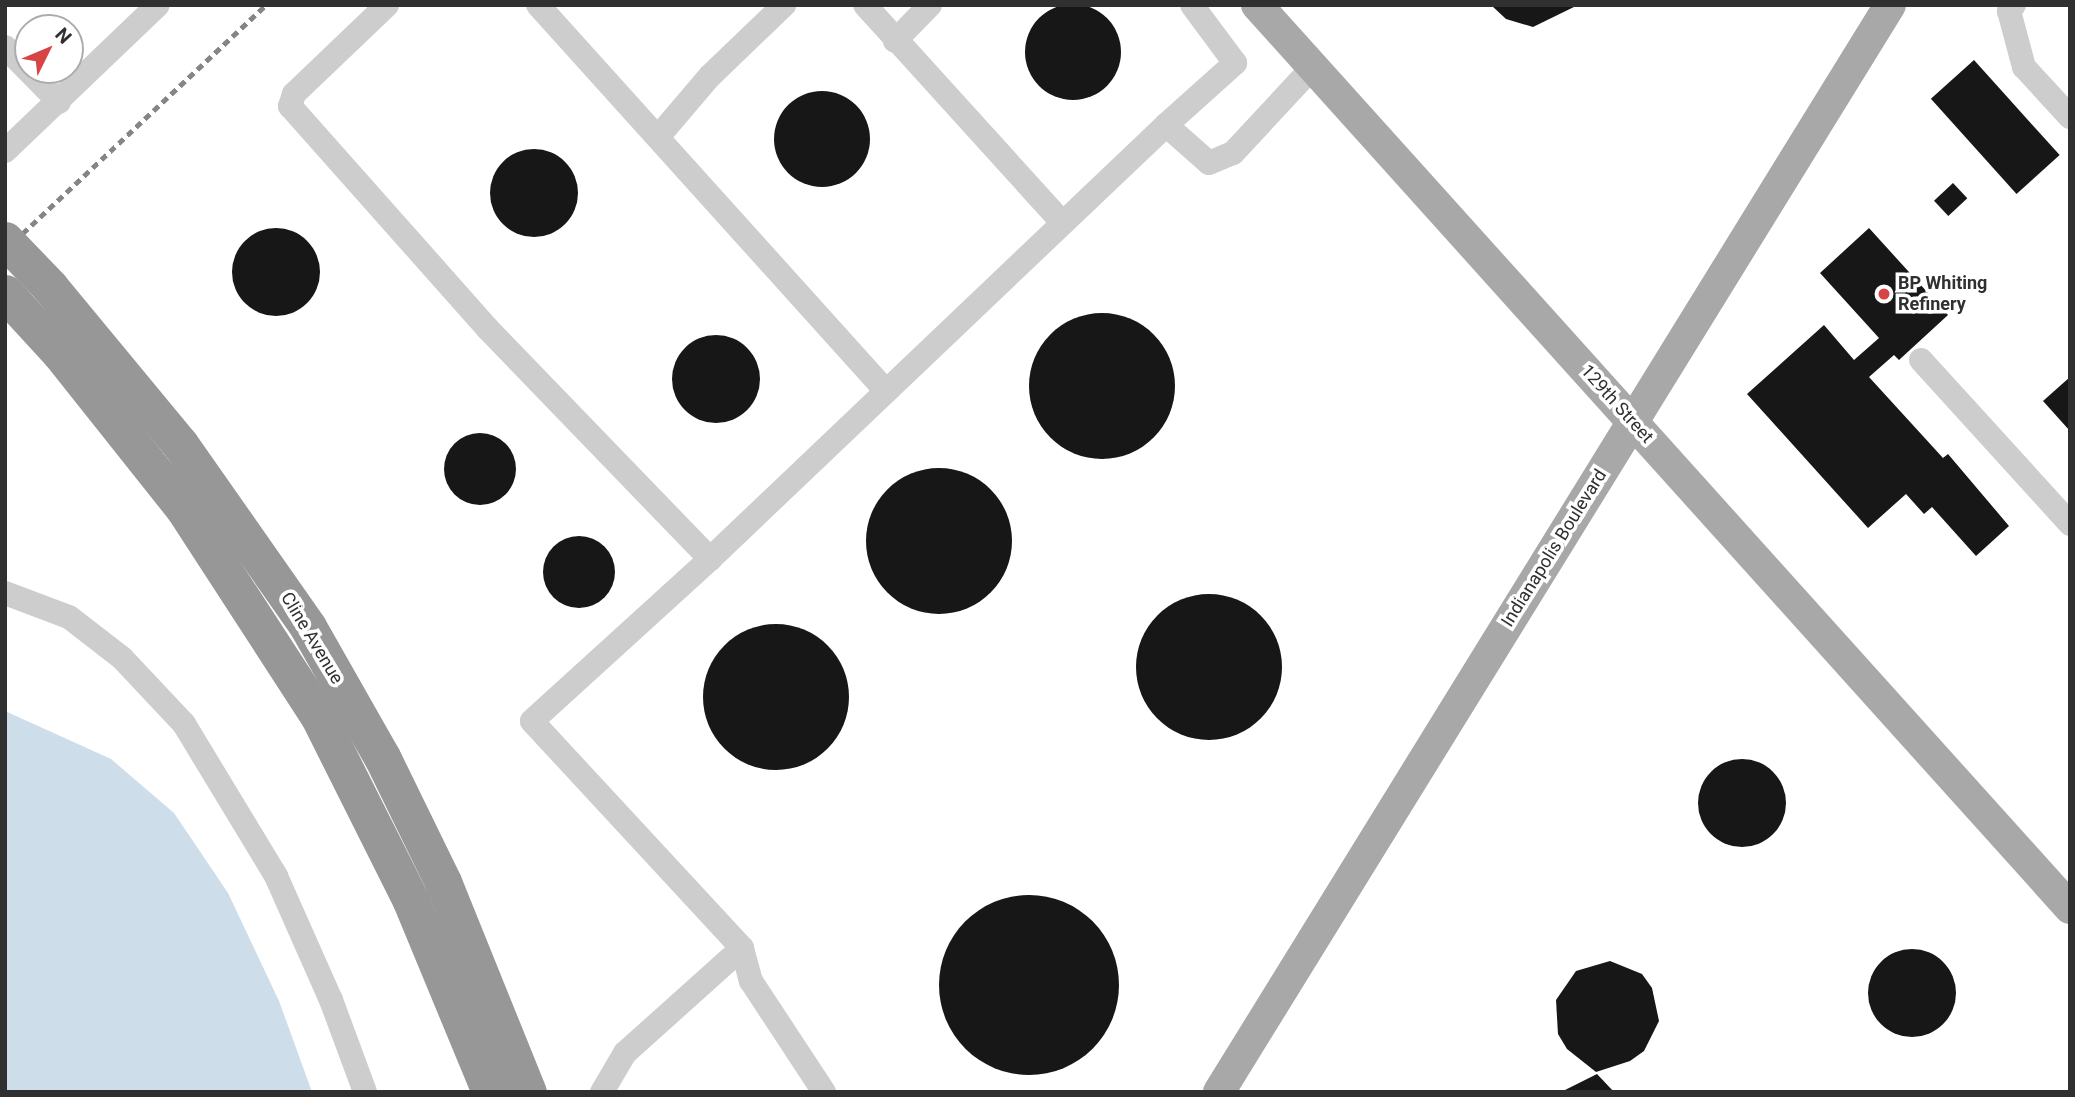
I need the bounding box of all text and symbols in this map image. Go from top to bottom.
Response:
north arrow [14,14,84,84]
text: N [50,23,76,48]
place label: BP Whiting Refinery [1898,273,1987,316]
marker: BP Whiting Refinery [1876,286,1892,302]
street label: 129th Street [1576,360,1658,448]
street label: Indianapolis Boulevard [1497,465,1611,631]
street label: Cline Avenue [276,588,348,688]

